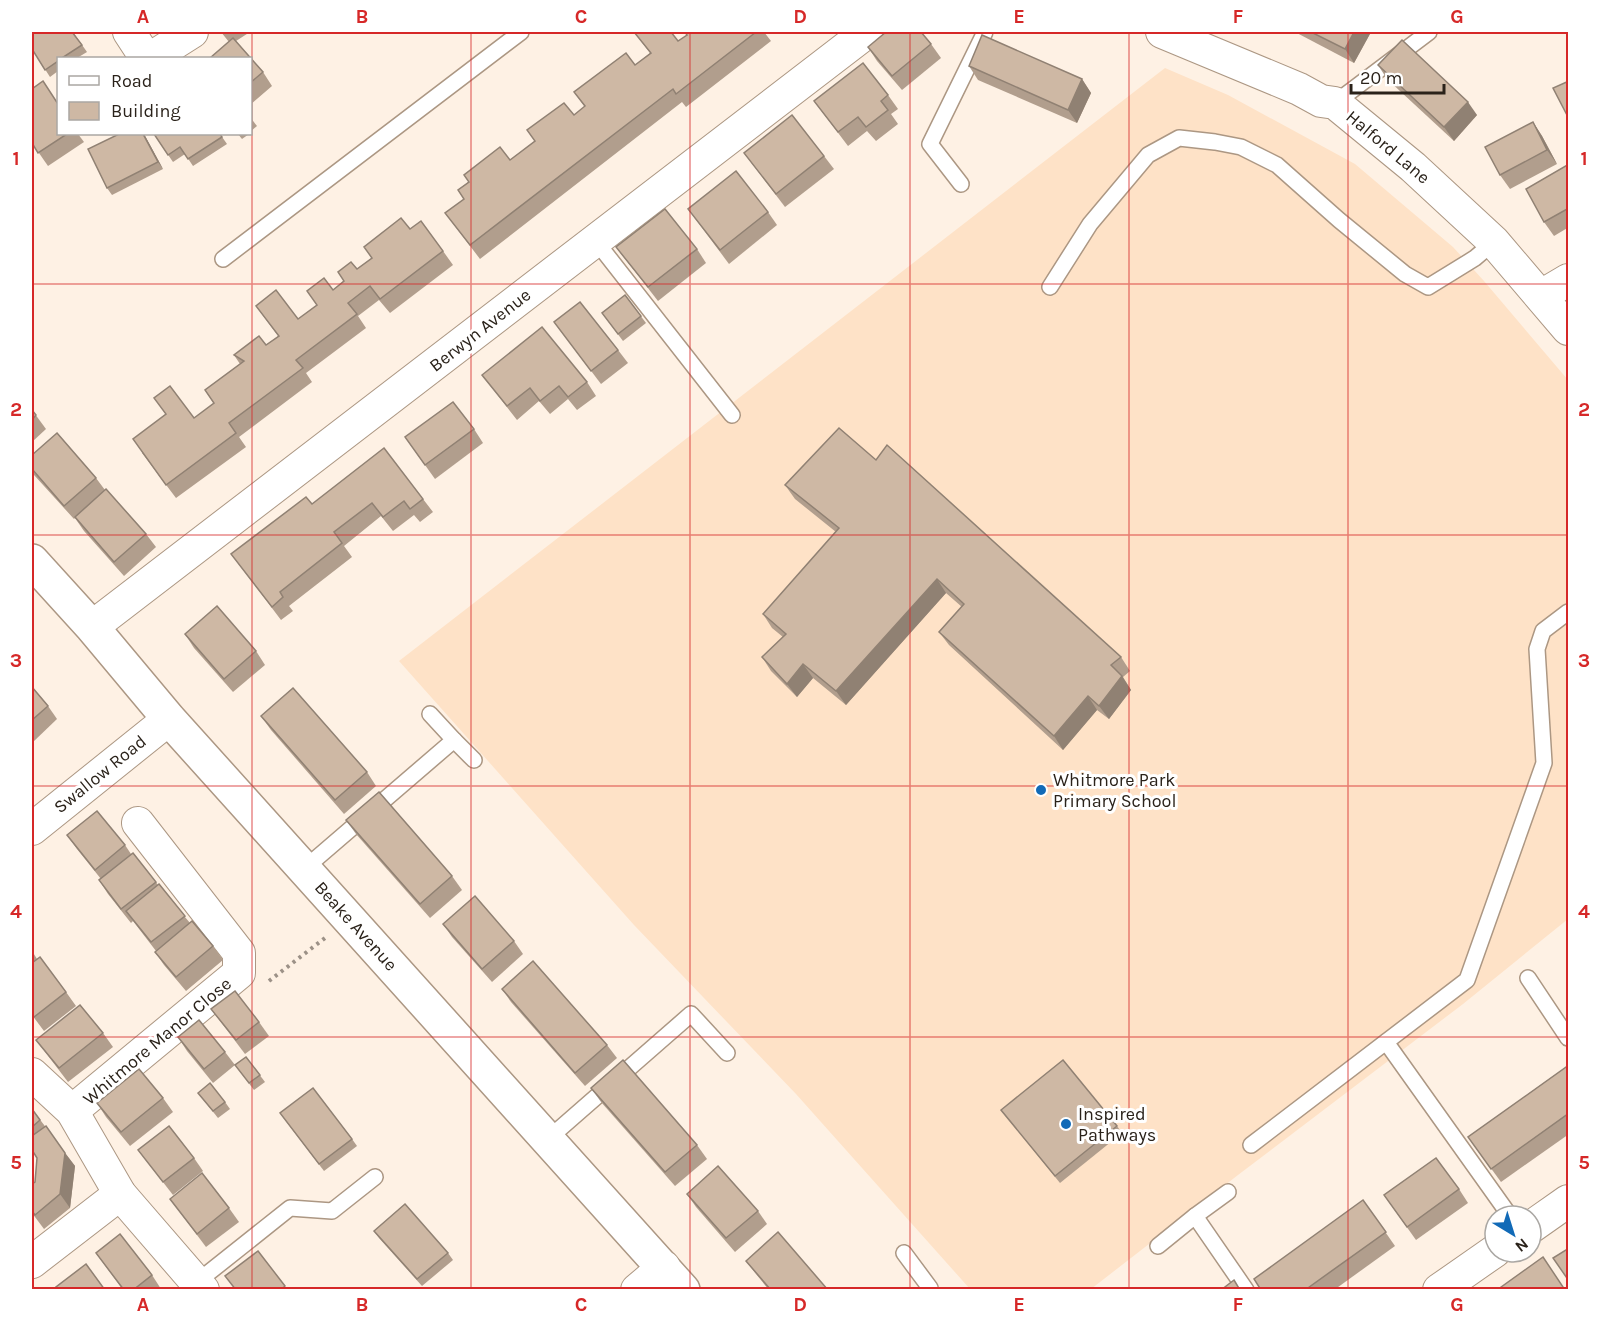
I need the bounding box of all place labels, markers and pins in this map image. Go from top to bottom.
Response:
place label: Whitmore Park Primary School [1053,769,1177,812]
marker: Whitmore Park Primary School [1034,783,1048,797]
place label: Inspired Pathways [1078,1103,1156,1146]
marker: Inspired Pathways [1059,1117,1073,1131]

